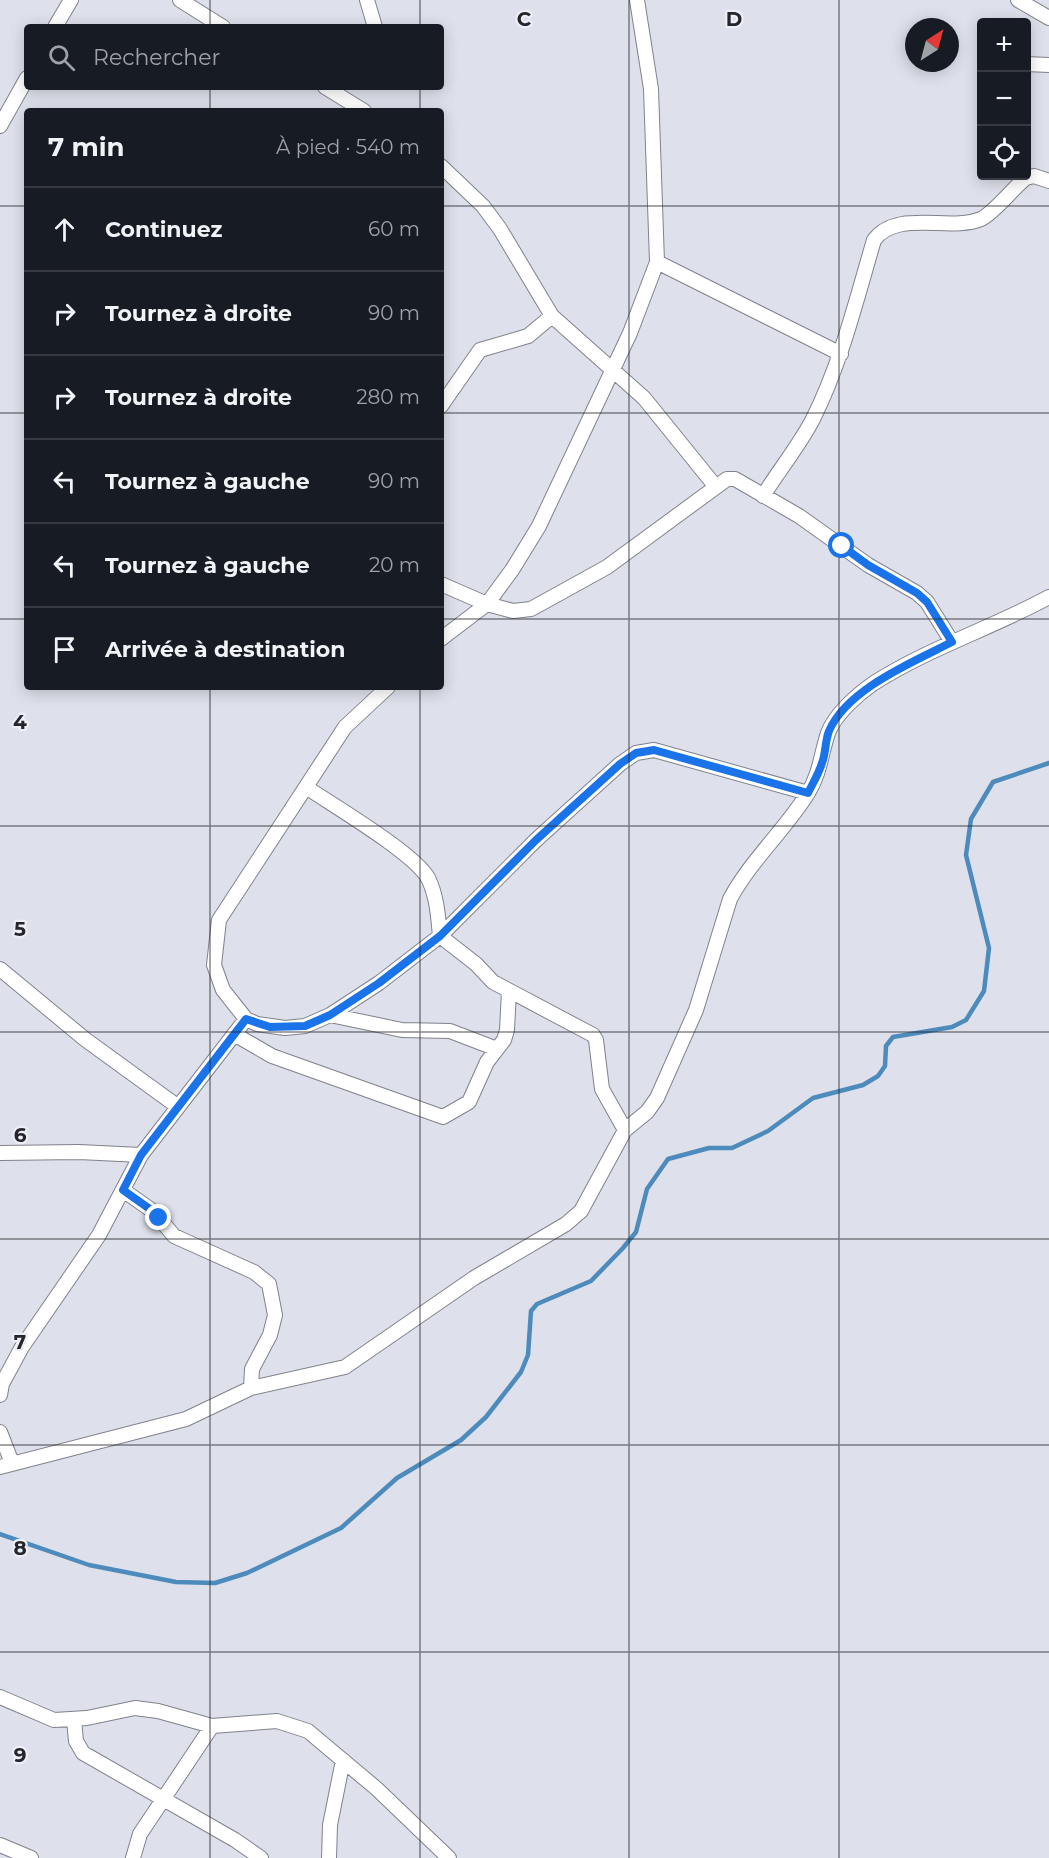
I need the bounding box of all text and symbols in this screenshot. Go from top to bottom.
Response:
text: C [517,7,532,31]
text: D [726,7,742,31]
north arrow [905,18,959,72]
map controls [977,18,1031,180]
button: + [977,18,1031,72]
search box [24,24,444,90]
icon: search [45,41,78,74]
text: Rechercher [93,44,220,71]
button: − [977,72,1031,126]
button: locate [977,126,1031,180]
text: 7 min [48,131,125,163]
text: À pied · 540 m [276,135,420,159]
icon: ahead [48,213,81,246]
text: Continuez [105,216,222,243]
text: 60 m [368,217,420,241]
icon: right [48,297,81,330]
text: Tournez à droite [105,300,292,327]
text: 90 m [368,301,420,325]
icon: right [48,381,81,414]
text: Tournez à droite [105,384,292,411]
text: 280 m [356,385,420,409]
icon: left [48,465,81,498]
text: Tournez à gauche [105,468,310,495]
text: 90 m [368,469,420,493]
route start [828,532,854,558]
icon: left [48,549,81,582]
text: Tournez à gauche [105,552,310,579]
text: 20 m [369,553,420,577]
icon: arrive [48,633,81,666]
text: Arrivée à destination [105,636,345,663]
text: 4 [13,710,27,734]
text: 5 [14,917,26,941]
text: 6 [14,1123,27,1147]
route end [145,1204,171,1230]
text: 7 [14,1330,26,1354]
text: 8 [13,1536,27,1560]
text: 9 [14,1743,26,1767]

